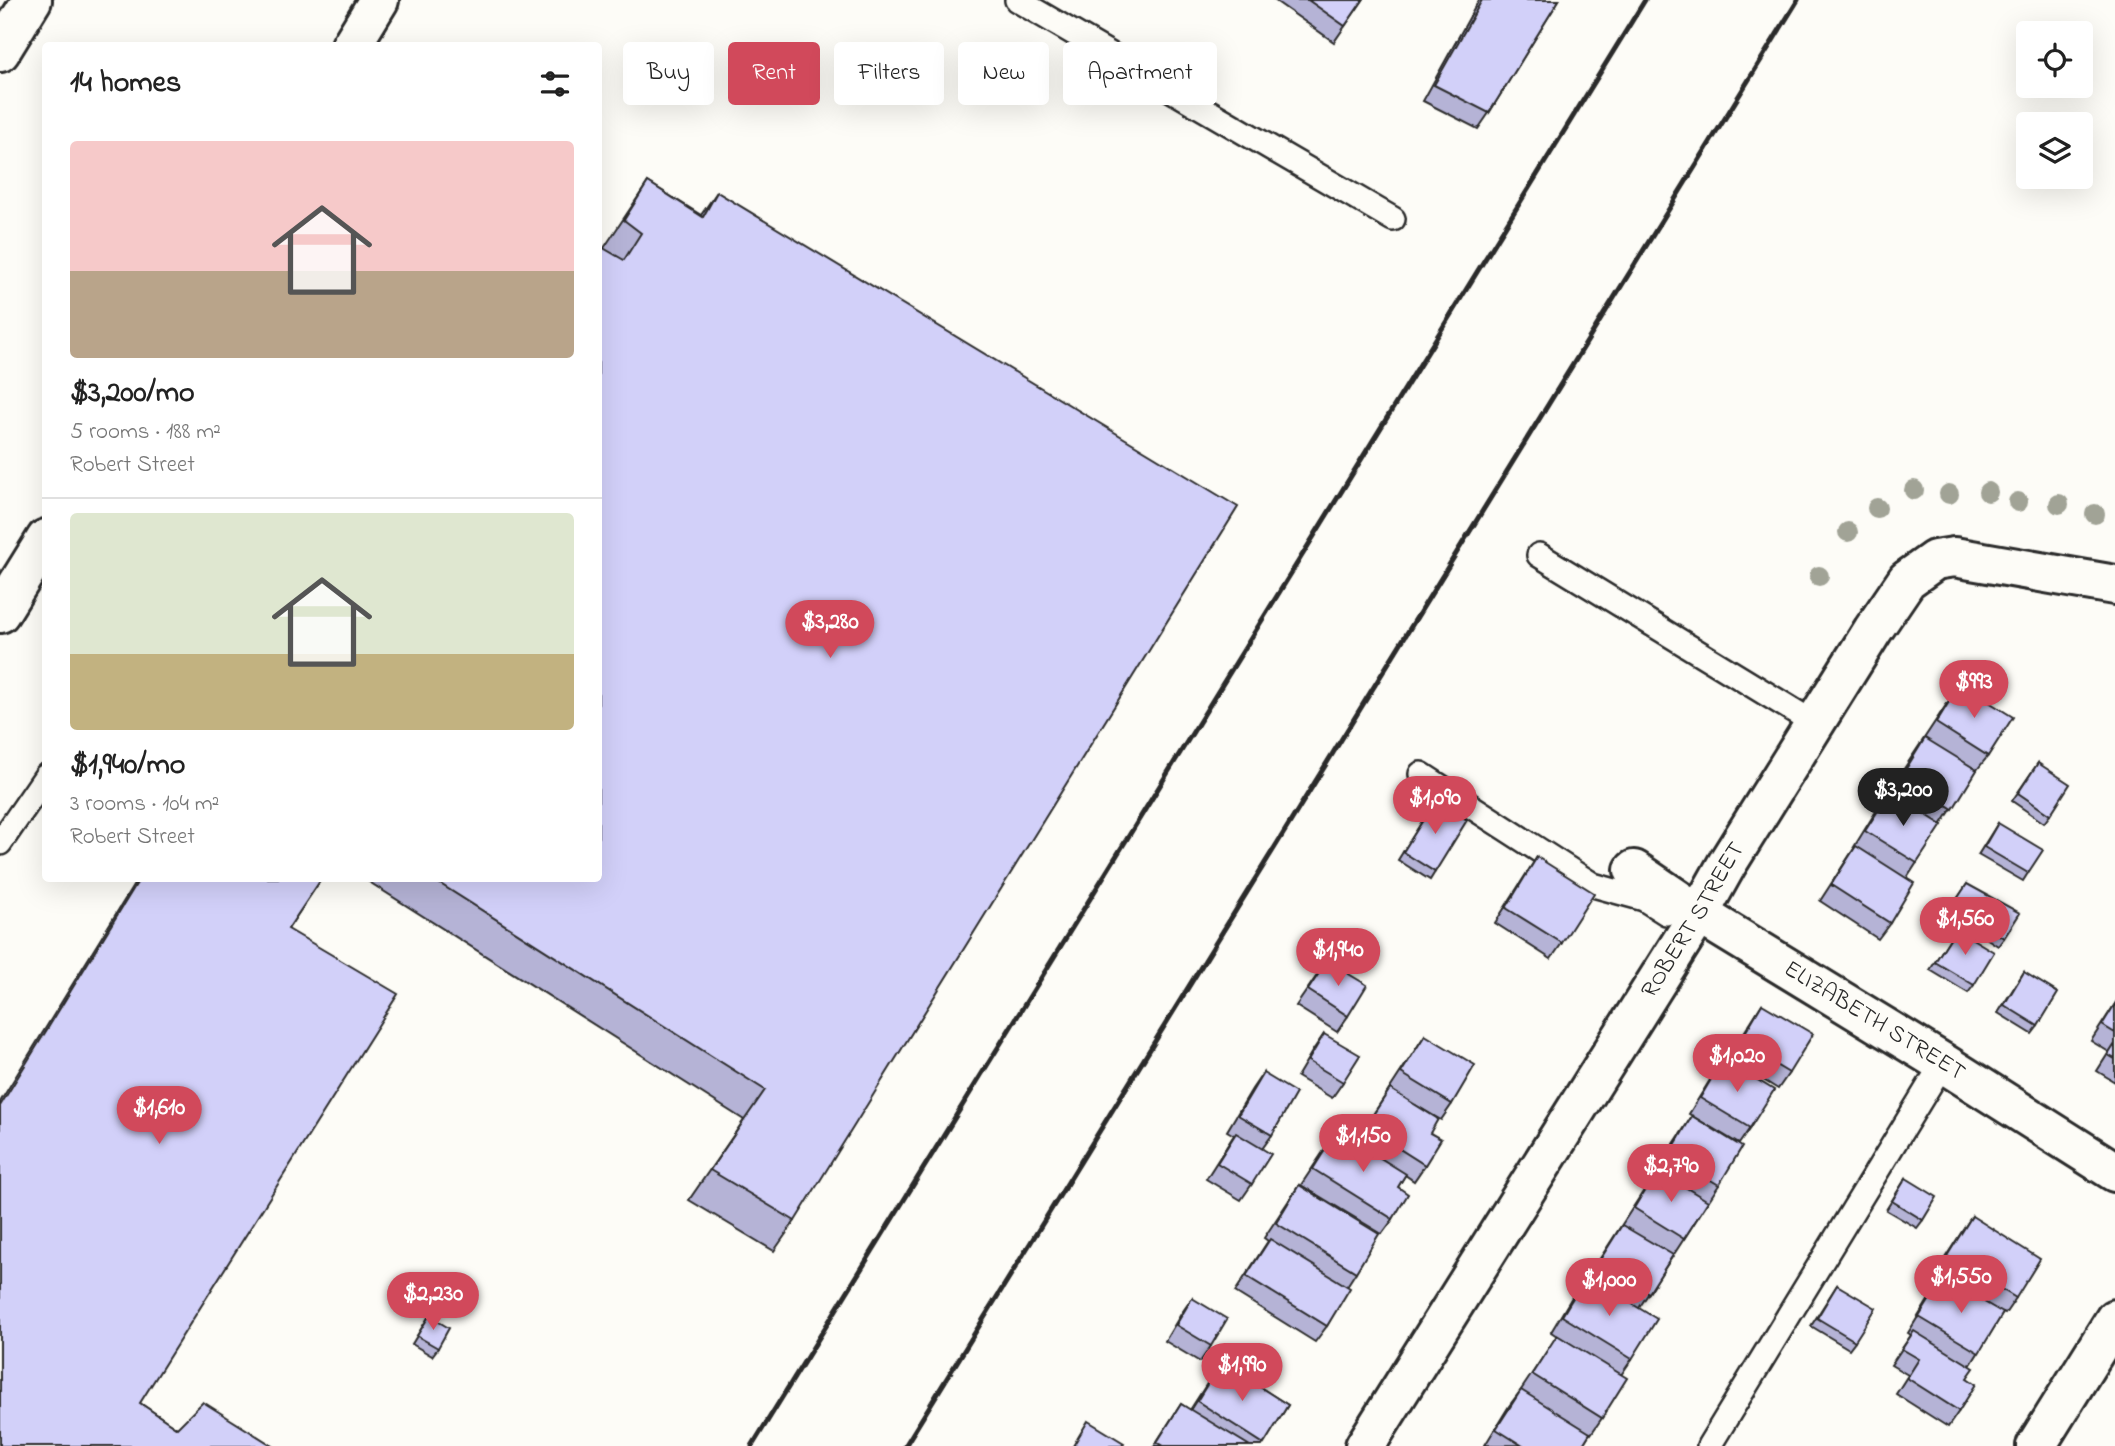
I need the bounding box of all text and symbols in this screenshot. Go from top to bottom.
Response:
map controls [2016,21,2093,189]
button: locate [2016,21,2093,98]
chip: Buy [623,42,714,105]
chip: Rent [728,42,820,105]
chip: Filters [834,42,944,105]
chip: New [958,42,1049,105]
chip: Apartment [1063,42,1217,105]
text: 14 homes [70,62,181,106]
icon: filters [536,65,574,103]
button: layers [2016,112,2093,189]
icon: home [259,187,385,313]
text: $3,200/mo [70,372,195,416]
text: 5 rooms · 188 m² [70,416,221,449]
text: Robert Street [70,449,195,482]
icon: home [259,559,385,685]
pin: $3,280 [773,600,887,660]
text: $3,280 [801,606,859,639]
pin: $993 [1933,660,2015,720]
text: $993 [1955,666,1993,699]
text: $1,940/mo [70,744,185,788]
pin: $3,200 [1846,768,1960,828]
text: $3,200 [1874,774,1932,807]
pin: $1,090 [1378,776,1492,836]
text: $1,090 [1409,782,1461,815]
text: 3 rooms · 104 m² [70,788,219,821]
text: Robert Street [70,821,195,854]
street label: ROBERT STREET [1633,835,1754,1005]
pin: $1,560 [1908,898,2022,957]
text: $1,560 [1936,903,1994,936]
pin: $1,940 [1281,928,1395,988]
text: $1,940 [1312,934,1364,967]
street label: ELIZABETH STREET [1777,952,1972,1090]
pin: $1,020 [1680,1034,1794,1094]
text: $1,020 [1709,1040,1765,1073]
pin: $1,610 [102,1086,216,1146]
text: $1,610 [133,1092,185,1125]
pin: $1,150 [1306,1114,1420,1174]
text: $1,150 [1335,1120,1391,1153]
pin: $2,790 [1614,1144,1728,1204]
text: $2,790 [1643,1150,1699,1183]
pin: $1,550 [1904,1256,2018,1315]
pin: $1,000 [1552,1258,1666,1318]
text: $1,550 [1930,1261,1992,1294]
text: $1,000 [1582,1264,1637,1297]
pin: $2,230 [376,1272,490,1332]
text: $2,230 [403,1278,463,1311]
pin: $1,990 [1185,1344,1299,1403]
text: $1,990 [1218,1349,1266,1382]

